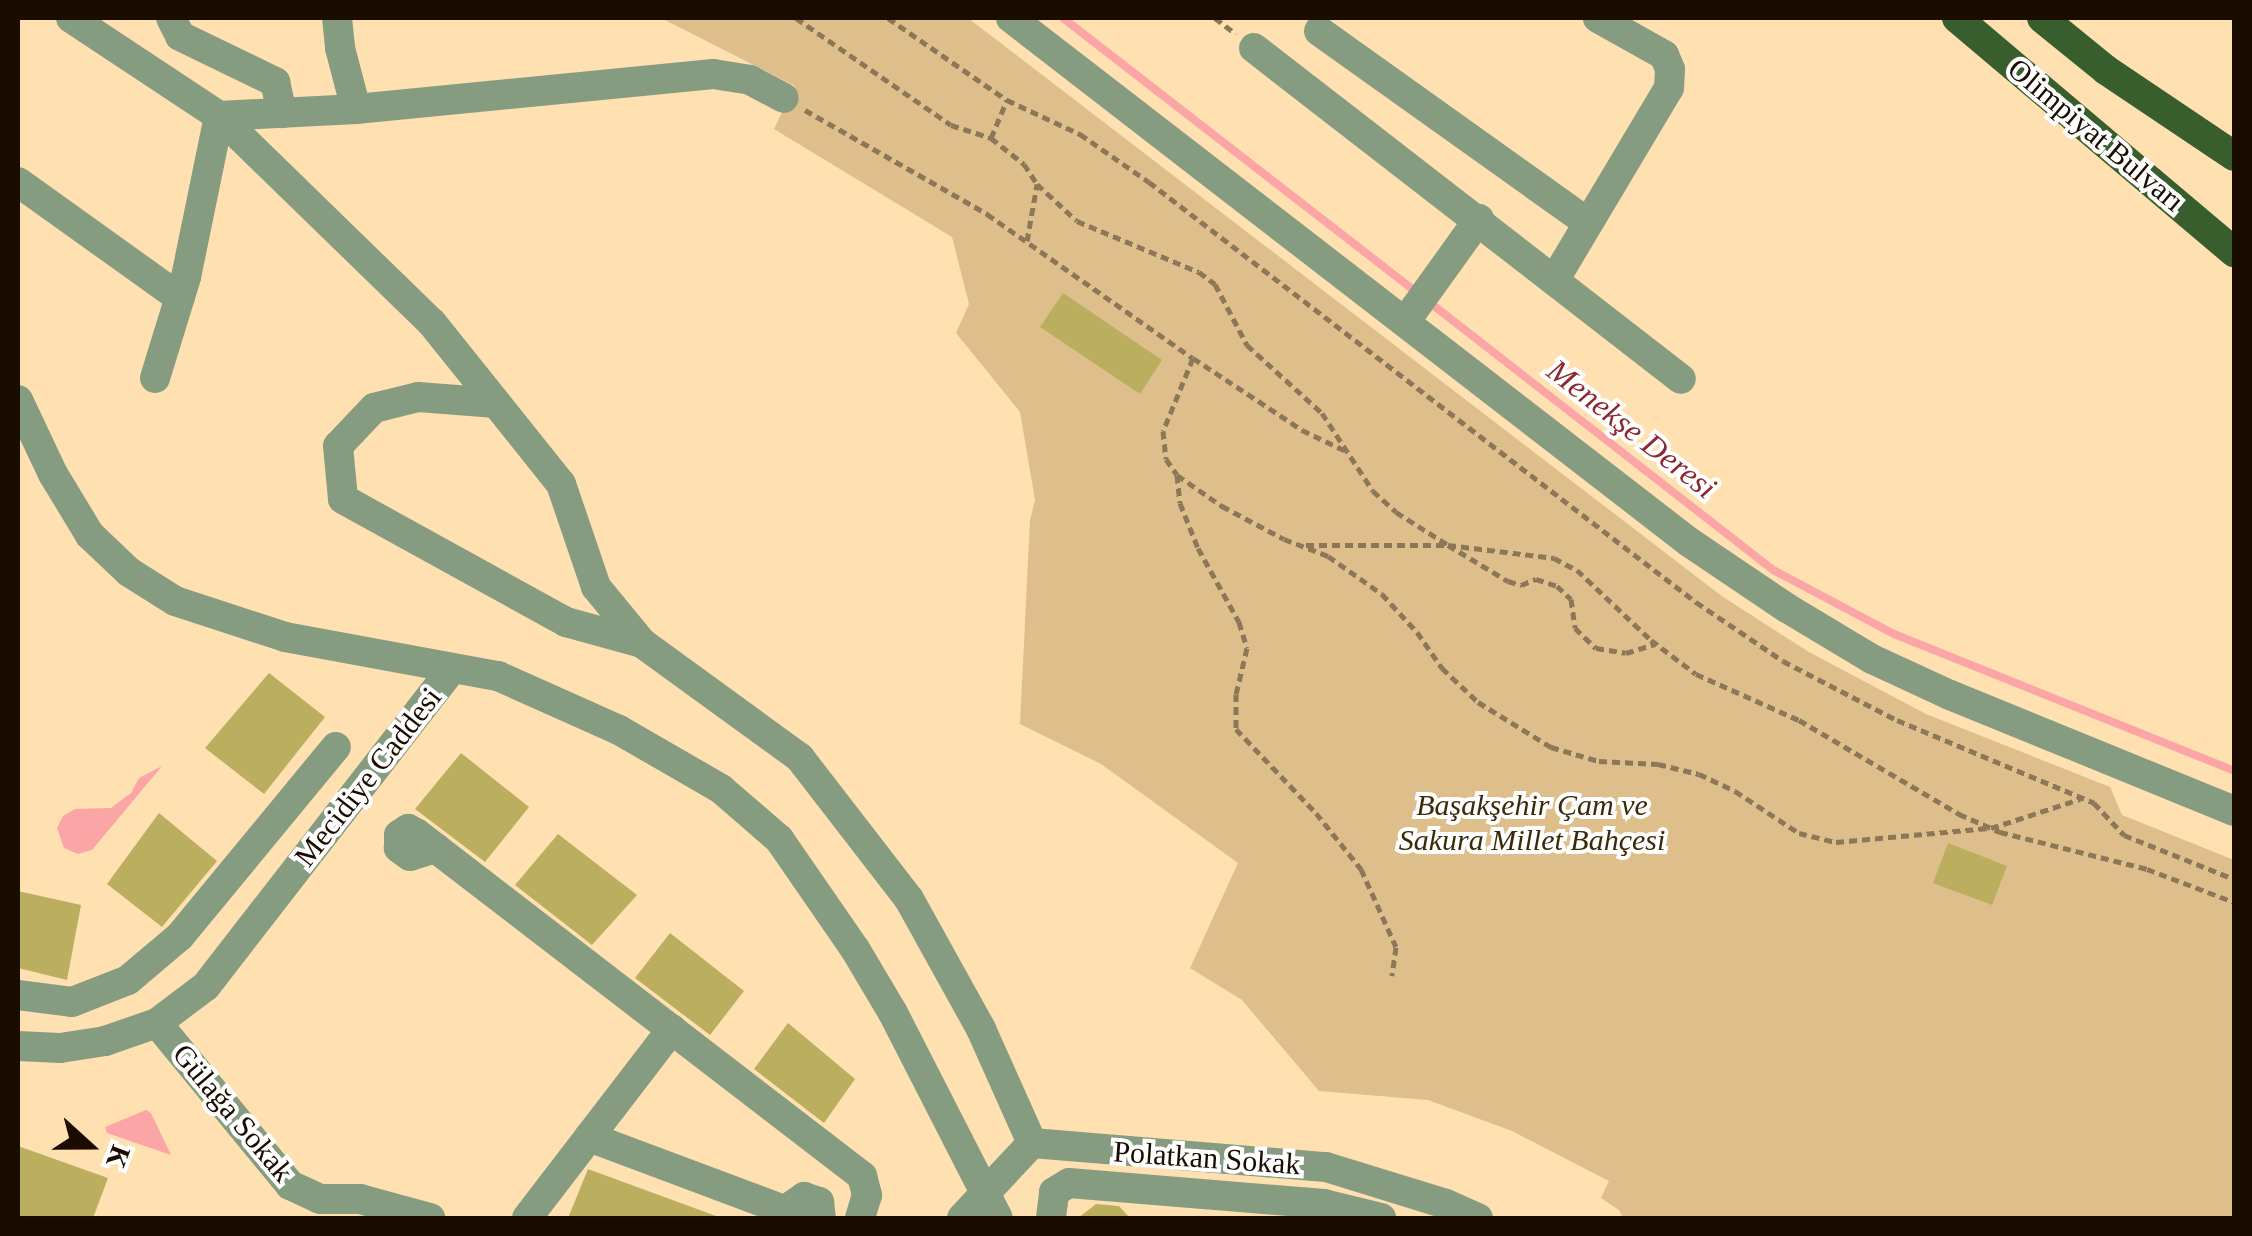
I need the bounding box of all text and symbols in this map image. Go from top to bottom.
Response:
street label: Olimpiyat Bulvarı [2000,51,2192,219]
water label: Menekşe Deresi [1540,351,1724,507]
street label: Mecidiye Caddesi [287,680,449,874]
park label: Başakşehir Çam ve Sakura Millet Bahçesi [1399,787,1665,858]
street label: Gülağa Sokak [165,1037,301,1189]
north arrow [40,1096,140,1196]
street label: Polatkan Sokak [1112,1134,1302,1182]
text: K [100,1141,137,1173]

